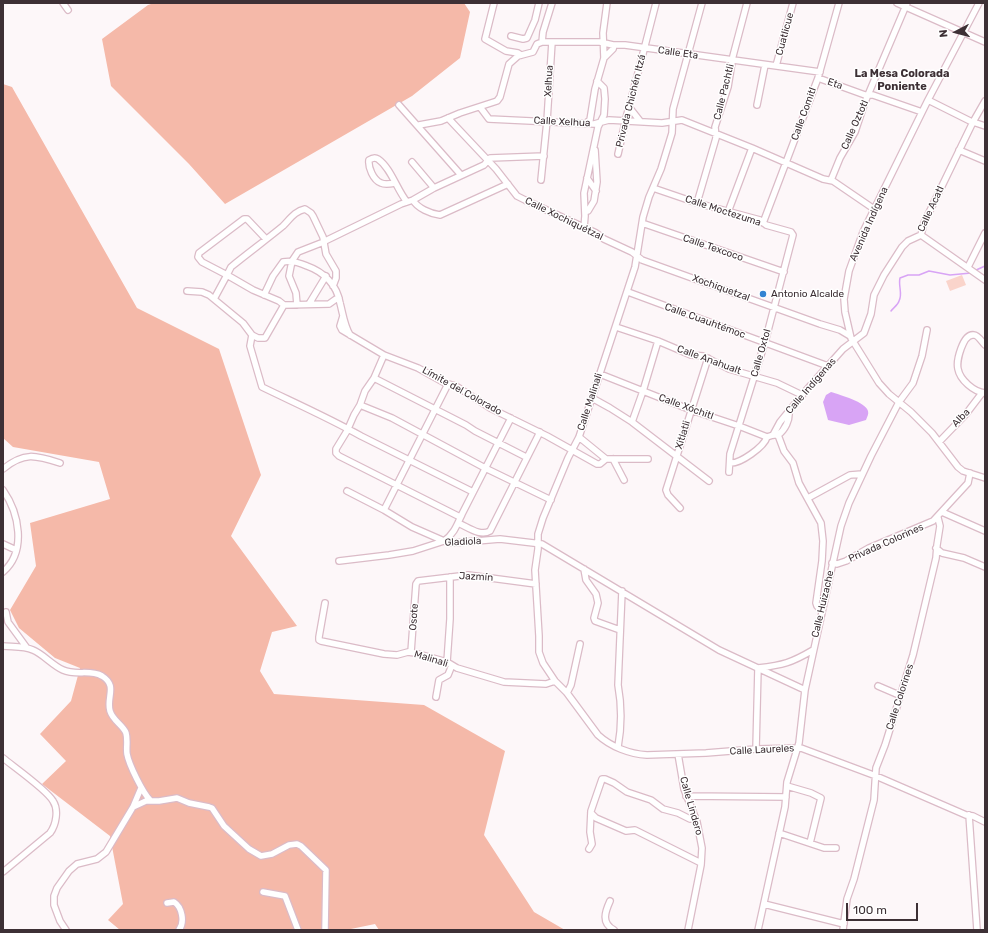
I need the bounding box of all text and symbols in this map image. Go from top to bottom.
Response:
street label: Cuatlicue [774,11,796,57]
north arrow [936,12,976,52]
text: N [937,29,950,38]
street label: Calle Eta [657,44,699,62]
street label: Privada Chichén Itzá [614,53,648,149]
street label: Calle Pachtli [711,63,737,121]
street label: Xelhua [542,65,556,97]
district label: La Mesa Colorada Poniente [854,67,950,93]
street label: Eta [826,76,844,92]
street label: Calle Comitl [789,86,819,142]
street label: Calle Oztotl [839,98,871,152]
street label: Calle Xelhua [533,115,591,129]
street label: Calle Acatl [915,184,947,234]
street label: Avenida Indígena [847,185,891,263]
street label: Calle Moctezuma [683,193,763,229]
street label: Calle Xochiquétzal [523,195,605,243]
street label: Calle Texcoco [681,232,745,264]
street label: Xochiquetzal [691,272,751,304]
place label: Antonio Alcalde [771,288,844,300]
marker: Antonio Alcalde [758,289,768,299]
street label: Calle Cuauhtémoc [663,301,747,341]
street label: Calle Oxtol [748,328,774,378]
street label: Calle Anahualt [675,343,743,377]
street label: Calle Indígenas [783,355,839,417]
street label: Límite del Colorado [420,364,504,418]
street label: Calle Malinali [575,372,605,432]
street label: Calle Xóchitl [657,392,715,422]
street label: Alba [950,406,972,430]
street label: Xitlatli [673,419,693,451]
street label: Privada Colorines [847,521,925,565]
street label: Gladiola [444,535,482,549]
street label: Calle Huizache [809,569,837,639]
street label: Jazmín [459,570,493,584]
street label: Osote [407,603,421,631]
street label: Malinali [413,648,449,670]
street label: Calle Colorines [884,663,916,731]
street label: Calle Laureles [729,742,795,758]
street label: Calle Lindero [677,775,705,837]
scale bar [848,895,920,921]
text: 100 m [853,903,887,917]

